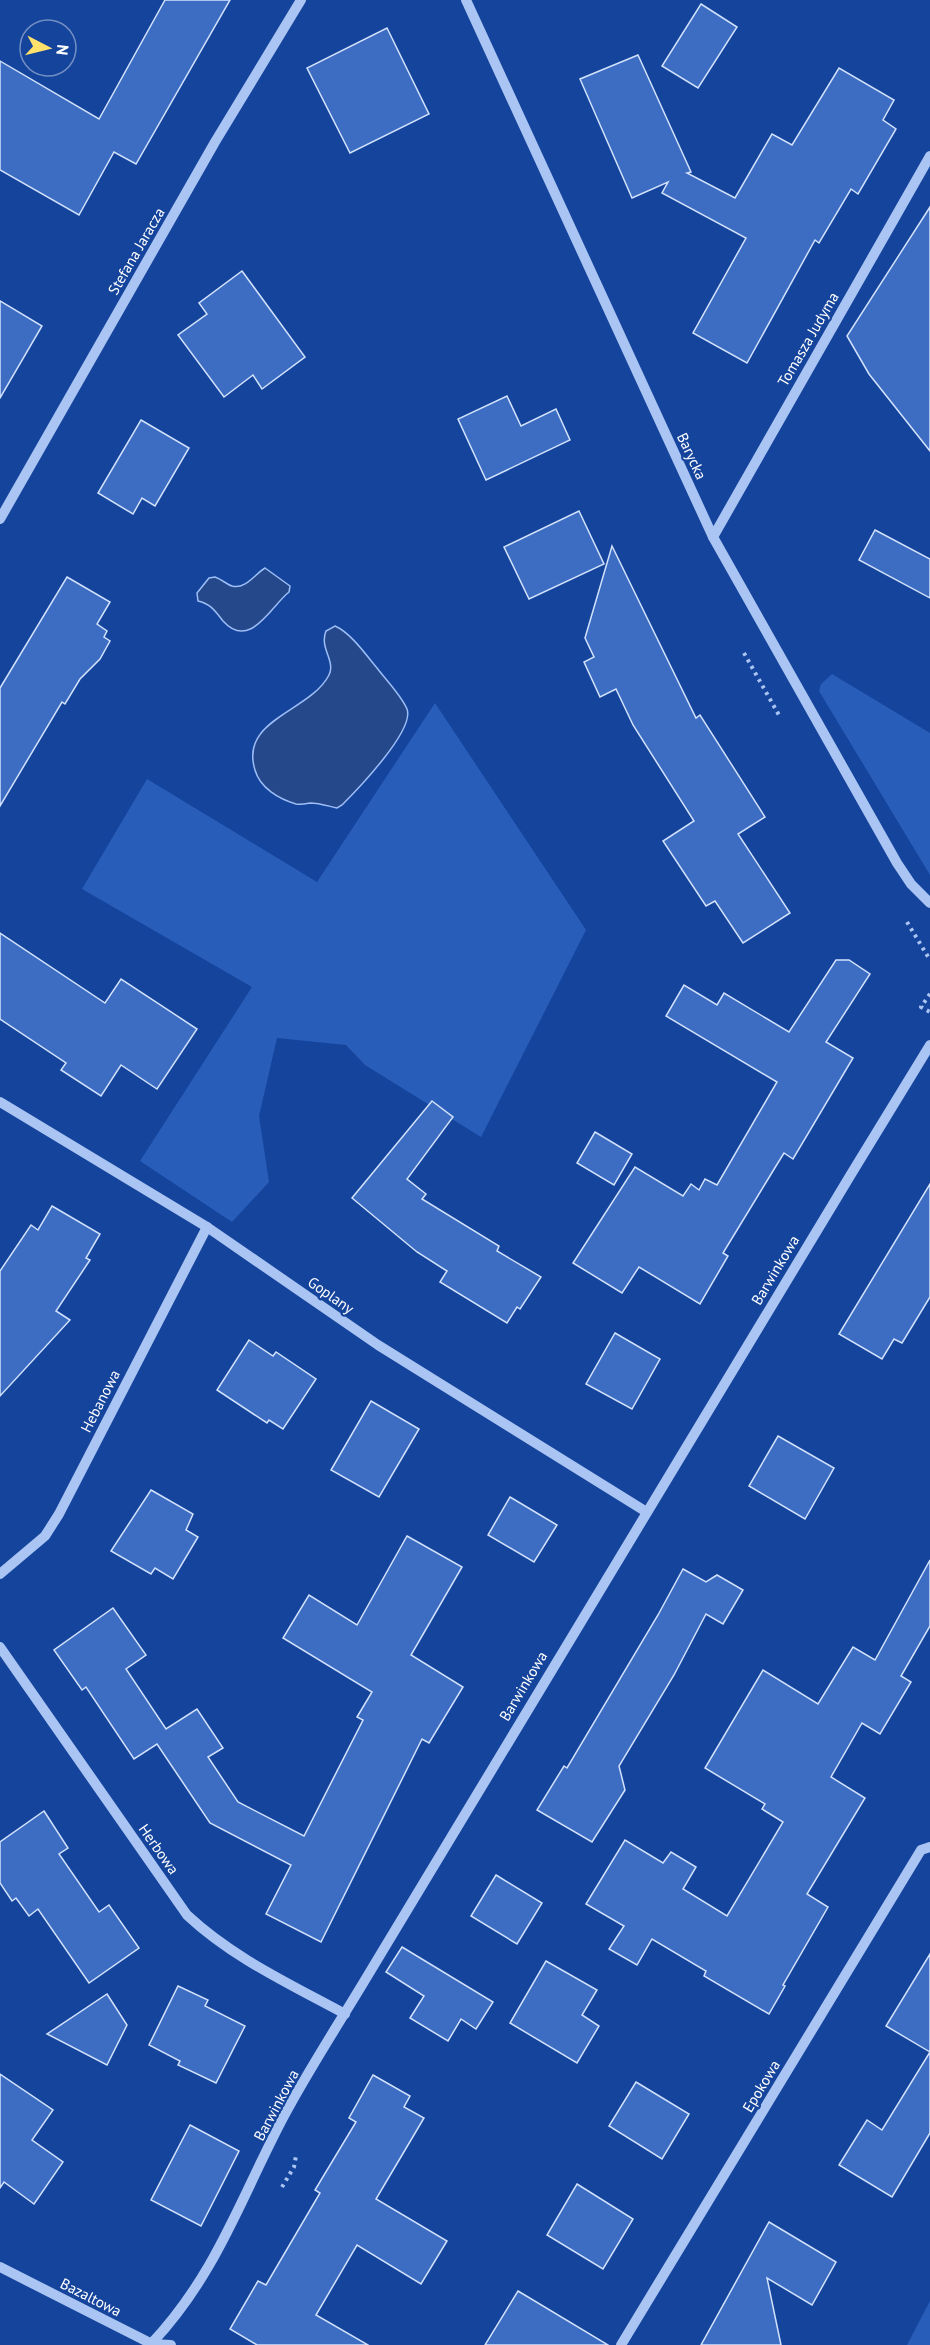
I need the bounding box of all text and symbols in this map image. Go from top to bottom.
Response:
north arrow [18,18,78,78]
text: N [52,43,73,56]
street label: Stefana Jaracza [103,204,169,298]
street label: Tomasza Judyma [773,288,843,390]
street label: Barycka [673,430,711,482]
street label: Barwinkowa [747,1232,803,1308]
street label: Goplany [304,1272,358,1318]
street label: Hebanowa [76,1366,124,1436]
street label: Barwinkowa [495,1648,551,1724]
street label: Herbowa [135,1820,183,1878]
street label: Epokowa [738,2056,784,2116]
street label: Barwinkowa [249,2066,303,2144]
street label: Bazaltowa [57,2274,125,2320]

